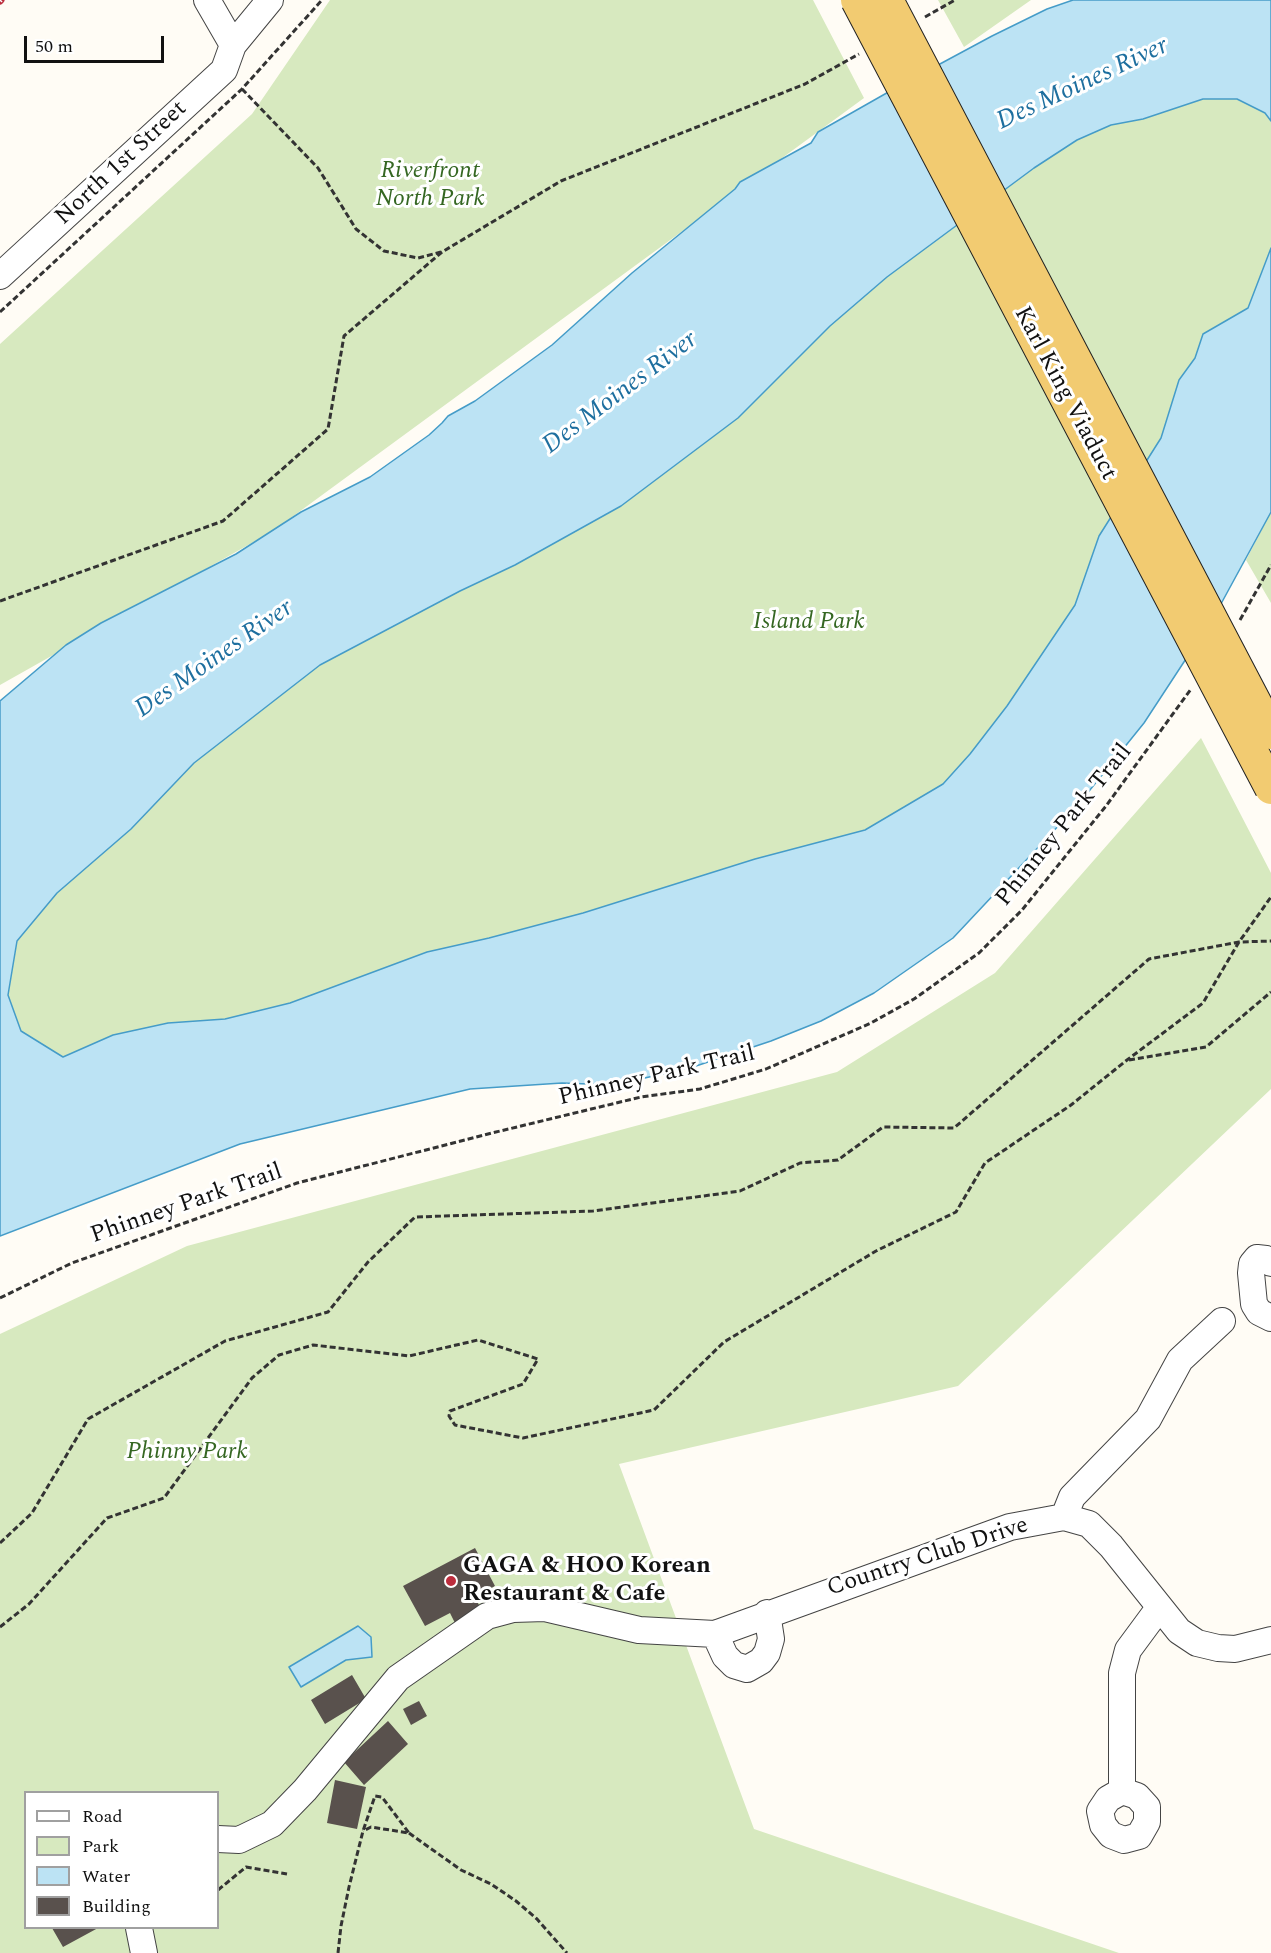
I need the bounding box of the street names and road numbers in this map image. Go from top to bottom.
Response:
street label: North 1st Street [50,96,194,232]
street label: Karl King Viaduct [1006,302,1122,486]
street label: Phinney Park Trail [991,739,1139,913]
street label: Phinney Park Trail [556,1040,758,1114]
street label: Phinney Park Trail [87,1159,287,1251]
street label: Country Club Drive [824,1512,1032,1604]

